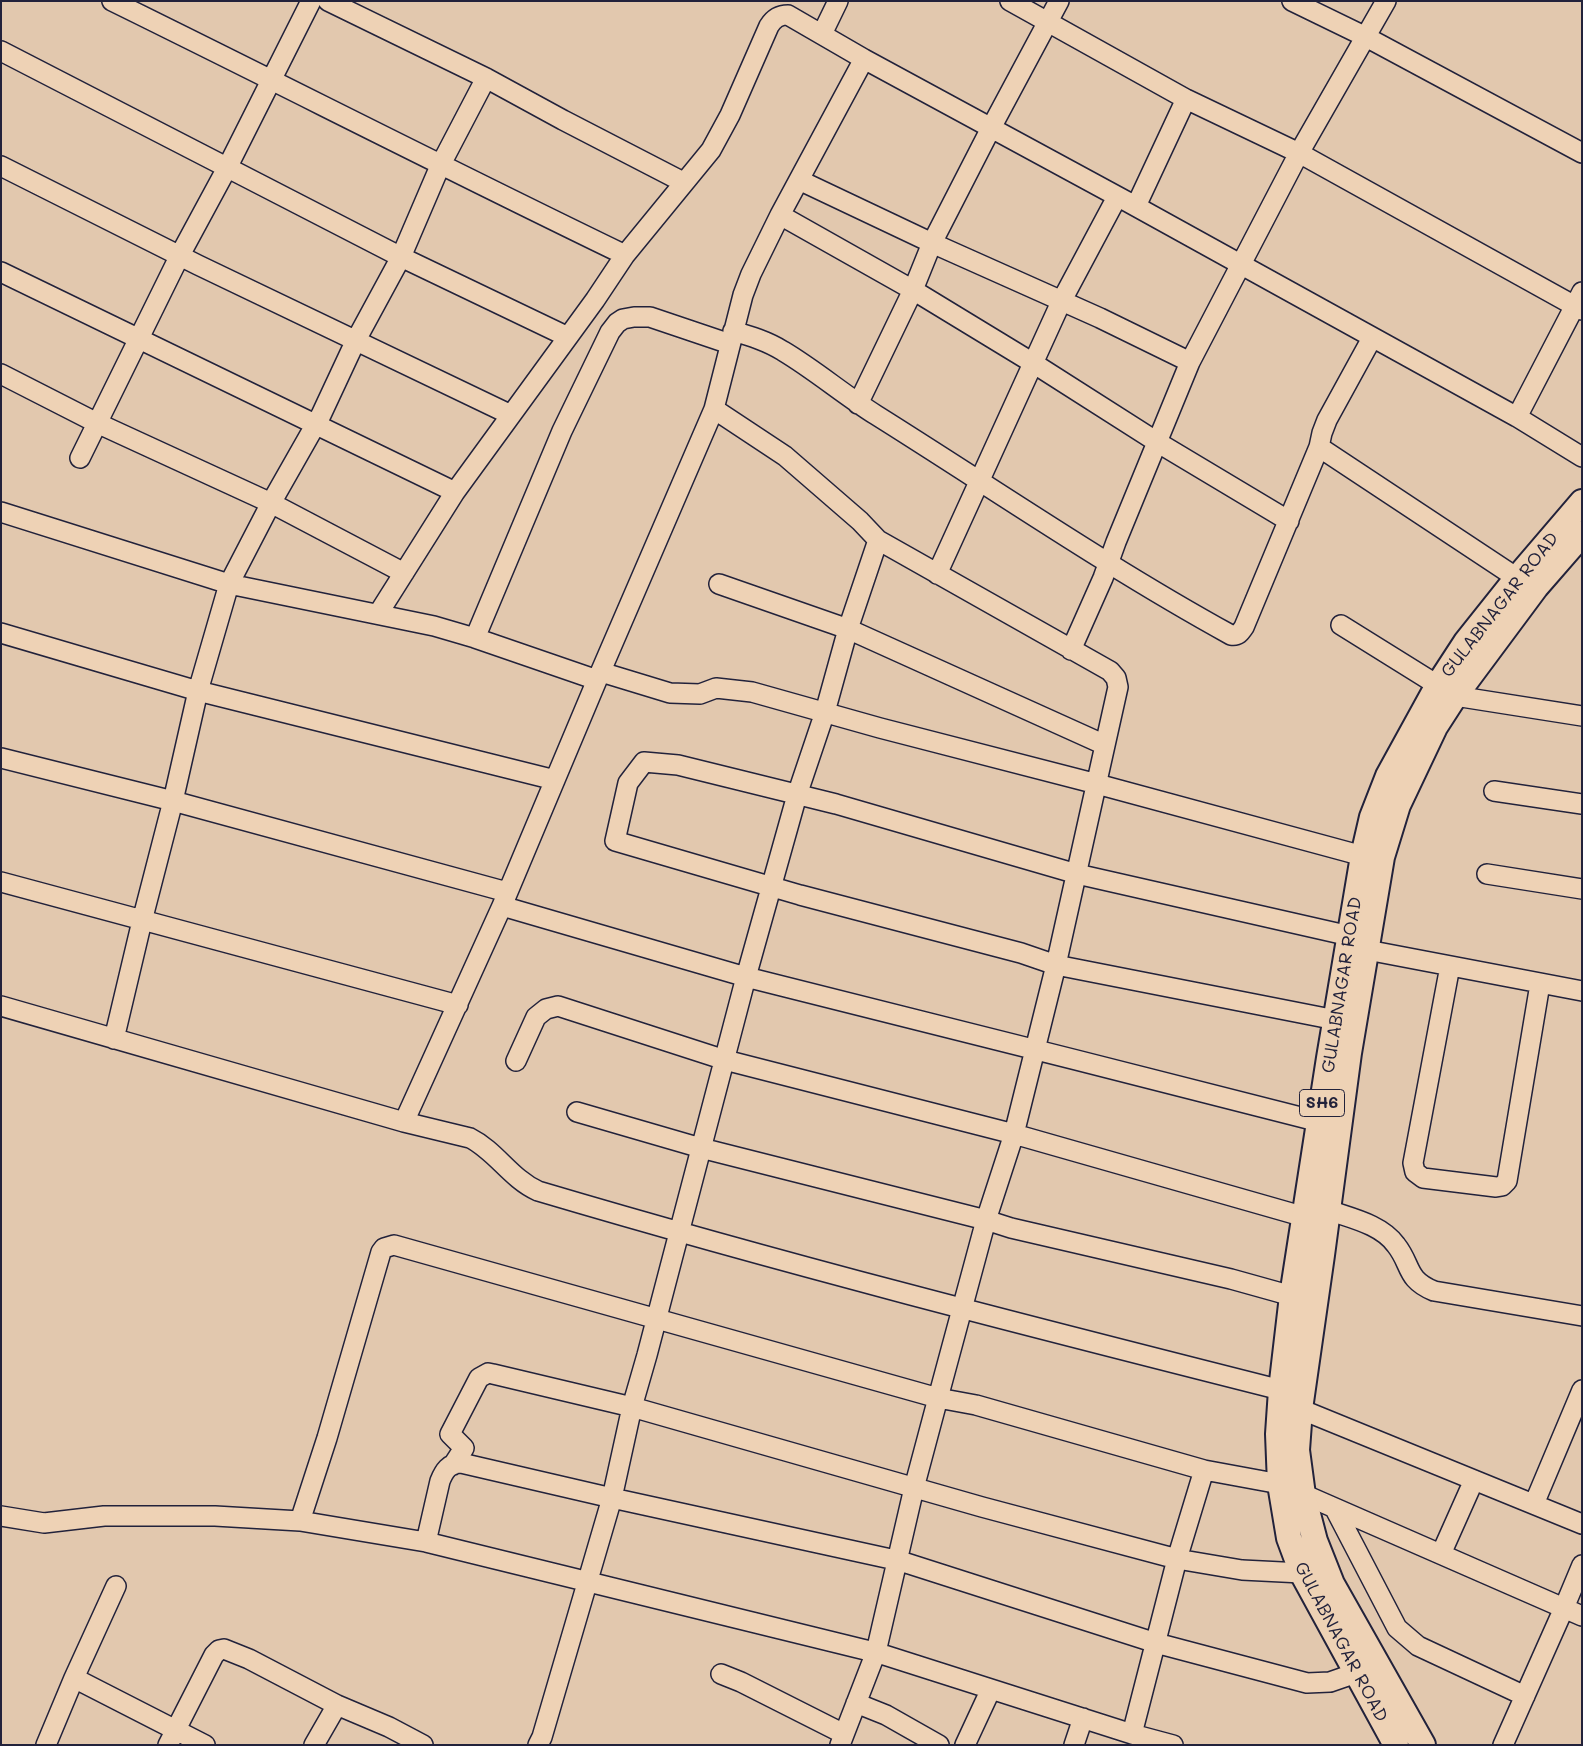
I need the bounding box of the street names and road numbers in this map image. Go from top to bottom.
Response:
street label: GULABNAGAR ROAD [1437,528,1563,682]
street label: GULABNAGAR ROAD [1317,895,1367,1075]
road number: SH6 [1300,1090,1344,1116]
street label: GULABNAGAR ROAD [1290,1558,1392,1726]

